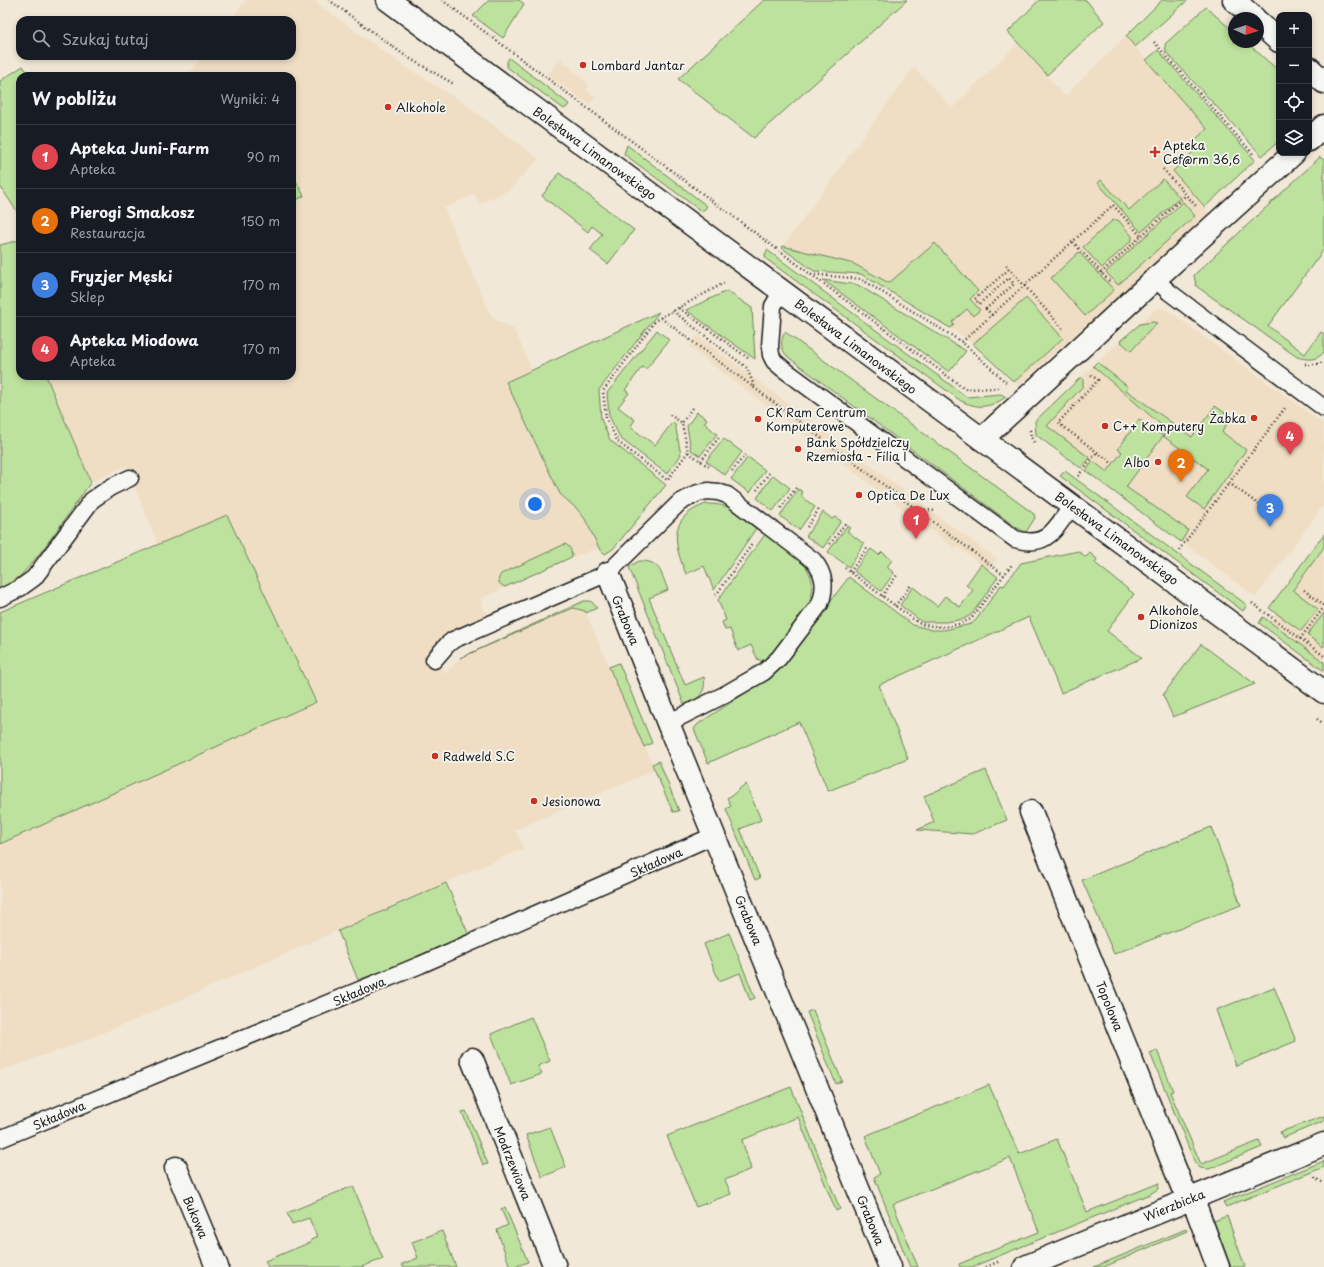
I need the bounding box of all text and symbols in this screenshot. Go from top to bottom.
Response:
north arrow [1228,12,1264,48]
map controls [1276,12,1312,156]
button: + [1276,12,1312,48]
search box [16,16,296,60]
icon: search [30,27,52,49]
text: Szukaj tutaj [62,27,149,50]
button: − [1276,48,1312,84]
place label: Lombard Jantar [591,56,685,74]
marker: Lombard Jantar [578,60,588,70]
button: locate [1276,84,1312,120]
text: W pobliżu [32,85,117,111]
text: Wyniki: 4 [220,89,280,108]
place label: Alkohole [396,98,446,116]
marker: Alkohole [383,102,393,112]
street label: Bolesława Limanowskiego [529,102,661,204]
button: layers [1276,120,1312,156]
text: Apteka Juni-Farm [70,136,209,159]
place label: Apteka Cef@rm 36,6 [1163,136,1240,168]
text: 1 [42,147,48,166]
text: 90 m [247,147,280,166]
marker: Apteka Cef@rm 36,6 [1150,147,1160,157]
text: Apteka [70,159,116,178]
text: Pierogi Smakosz [70,200,194,223]
text: 2 [40,211,50,230]
text: 150 m [241,211,280,230]
text: Restauracja [70,223,145,242]
text: Fryzjer Męski [70,264,172,287]
text: 3 [41,275,49,294]
text: 170 m [242,275,280,294]
text: Sklep [70,287,105,306]
street label: Bolesława Limanowskiego [791,294,921,398]
text: Apteka Miodowa [70,328,199,351]
text: 4 [41,339,49,358]
text: 170 m [242,339,280,358]
text: Apteka [70,351,116,370]
place label: CK Ram Centrum Komputerowe [766,403,867,435]
place label: Żabka [1209,409,1247,427]
marker: Żabka [1249,413,1259,423]
marker: CK Ram Centrum Komputerowe [753,414,763,424]
place label: C++ Komputery [1113,417,1204,435]
marker: C++ Komputery [1100,421,1110,431]
pin: 4 [1277,422,1303,455]
place label: Bank Spółdzielczy Rzemiosła - Filia I [806,433,909,465]
marker: Bank Spółdzielczy Rzemiosła - Filia I [793,444,803,454]
pin: 2 [1168,449,1194,482]
place label: Albo [1124,453,1150,471]
marker: Albo [1153,457,1163,467]
place label: Optica De Lux [867,486,949,504]
street label: Bolesława Limanowskiego [1051,487,1183,589]
marker: Optica De Lux [854,490,864,500]
your location [525,494,545,514]
pin: 3 [1257,494,1283,527]
pin: 1 [903,506,929,539]
street label: Grabowa [608,592,644,648]
place label: Alkohole Dionizos [1149,601,1199,633]
marker: Alkohole Dionizos [1136,612,1146,622]
place label: Radweld S.C [443,747,515,765]
marker: Radweld S.C [430,751,440,761]
place label: Jesionowa [542,792,601,810]
marker: Jesionowa [529,796,539,806]
street label: Składowa [627,842,685,881]
street label: Grabowa [731,892,767,948]
street label: Składowa [330,972,388,1010]
street label: Topolowa [1092,978,1128,1034]
street label: Składowa [30,1096,88,1134]
street label: Modrzewiowa [490,1123,536,1203]
street label: Wierzbicka [1141,1184,1208,1225]
street label: Grabowa [853,1192,889,1248]
street label: Bukowa [179,1193,213,1242]

